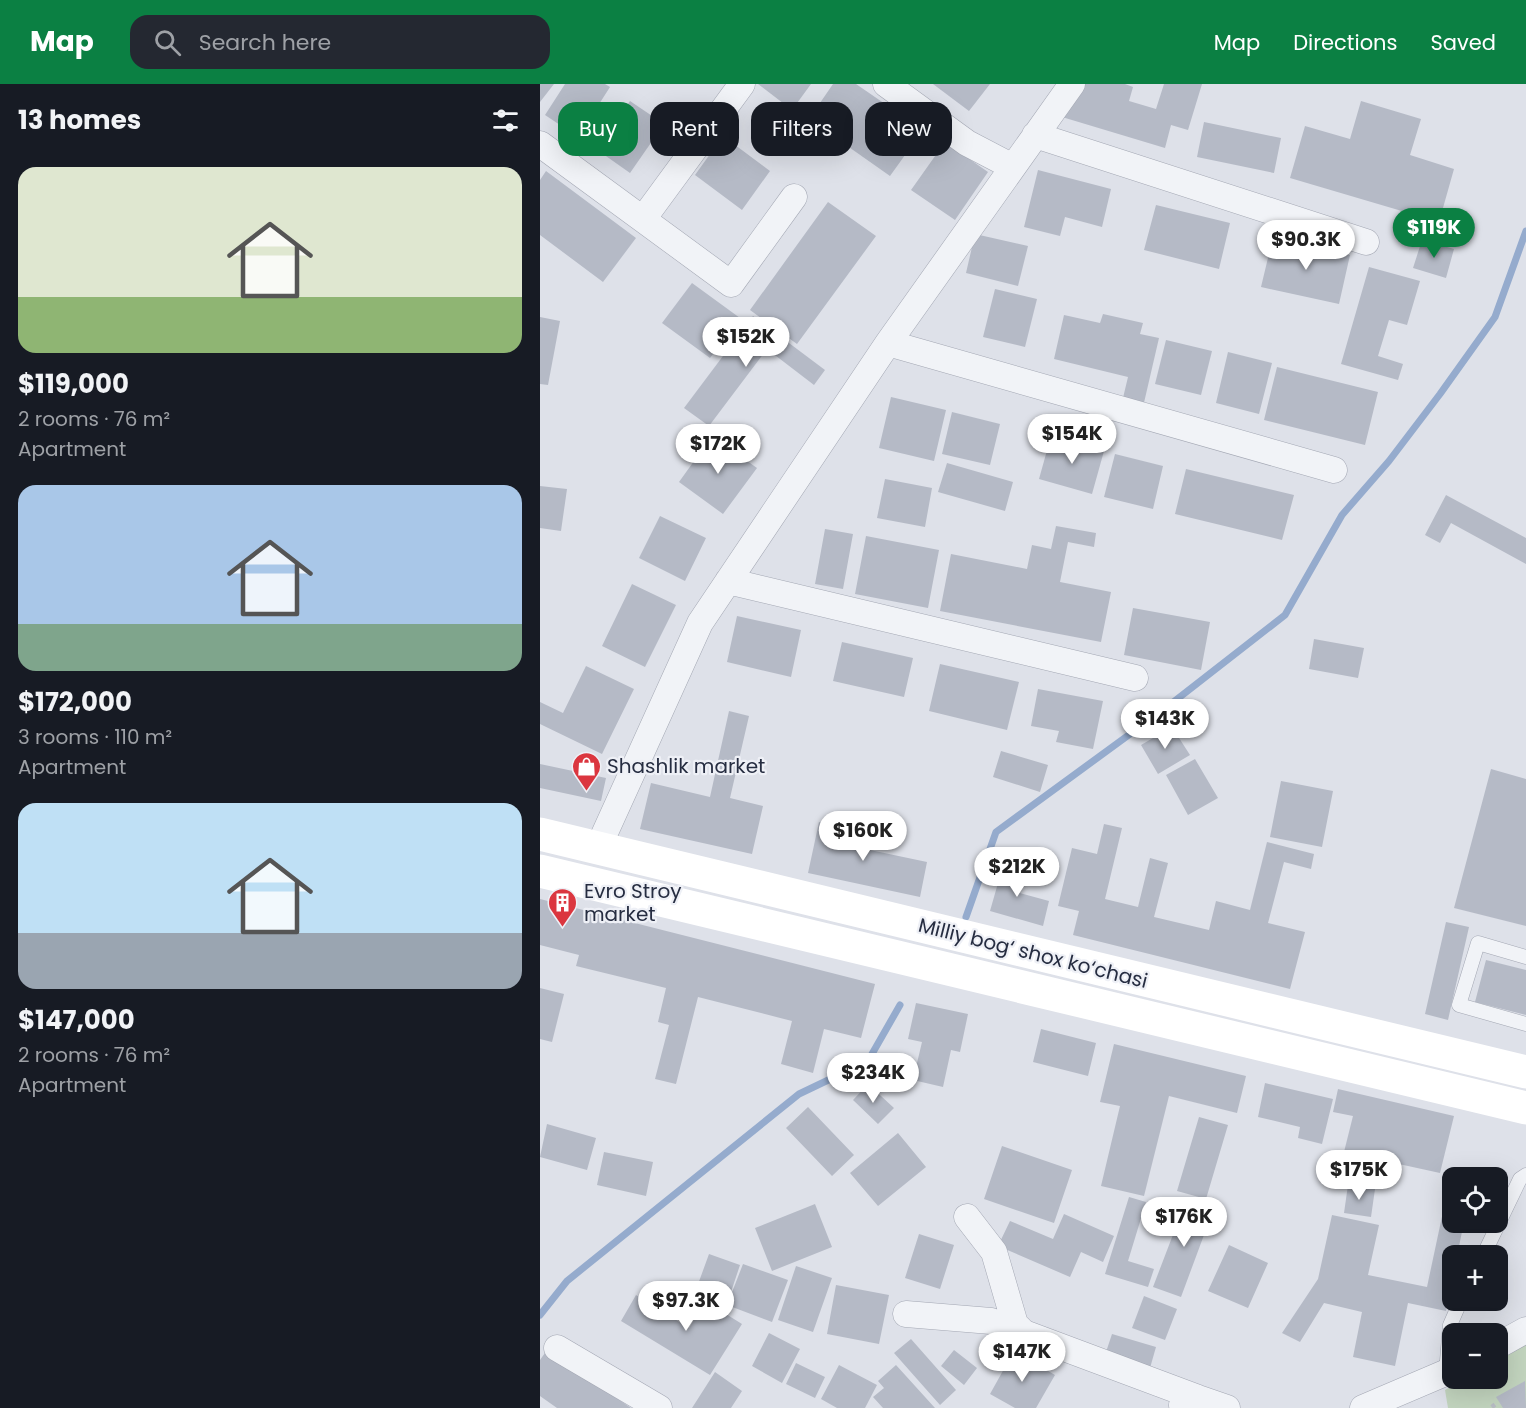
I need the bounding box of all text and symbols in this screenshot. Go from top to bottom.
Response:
search box [130,15,550,69]
text: Map [30,22,94,61]
icon: search [151,26,184,59]
text: Search here [199,27,331,58]
text: Map [1214,28,1260,57]
text: Directions [1293,28,1397,57]
text: Saved [1430,28,1496,57]
text: 13 homes [18,102,141,138]
chip: Buy [558,102,638,156]
chip: Rent [650,102,739,156]
chip: Filters [751,102,853,156]
chip: New [865,102,952,156]
icon: filters [489,104,522,137]
icon: home [216,206,324,314]
pin: $119K [1392,208,1476,259]
text: $119K [1407,213,1461,241]
pin: $90.3K [1257,220,1355,271]
text: $90.3K [1271,225,1341,253]
pin: $152K [704,317,788,368]
text: $152K [716,322,776,350]
text: $119,000 [18,366,129,402]
text: 2 rooms · 76 m² [18,405,170,433]
pin: $154K [1030,414,1114,465]
text: $154K [1041,419,1103,447]
pin: $172K [676,424,760,475]
text: $172K [690,429,746,457]
text: Apartment [18,435,126,463]
icon: home [216,524,324,632]
text: $172,000 [18,684,132,720]
pin: $143K [1123,699,1207,750]
text: $143K [1135,704,1195,732]
text: 3 rooms · 110 m² [18,723,172,751]
shop icon: Shashlik market [570,750,602,792]
place label: Shashlik market [607,752,765,780]
text: Apartment [18,753,126,781]
pin: $160K [821,811,905,862]
text: $160K [833,816,893,844]
icon: home [216,842,324,950]
pin: $212K [975,847,1059,898]
text: $212K [988,852,1046,880]
place label: Evro Stroy market [584,877,682,928]
building icon: Evro Stroy market [547,886,579,928]
street label: Milliy bog‘ shox ko‘chasi [915,911,1151,995]
text: $147,000 [18,1002,135,1038]
text: 2 rooms · 76 m² [18,1041,170,1069]
pin: $234K [831,1053,915,1104]
text: $234K [841,1058,905,1086]
text: Apartment [18,1071,126,1099]
pin: $175K [1317,1150,1401,1201]
text: $175K [1330,1155,1388,1183]
map controls [1442,1167,1508,1389]
button: locate [1442,1167,1508,1233]
pin: $176K [1142,1197,1226,1248]
text: $176K [1155,1202,1213,1230]
button: + [1442,1245,1508,1311]
pin: $97.3K [637,1281,735,1332]
text: $97.3K [652,1286,720,1314]
button: − [1442,1323,1508,1389]
pin: $147K [980,1332,1064,1383]
text: $147K [993,1337,1051,1365]

